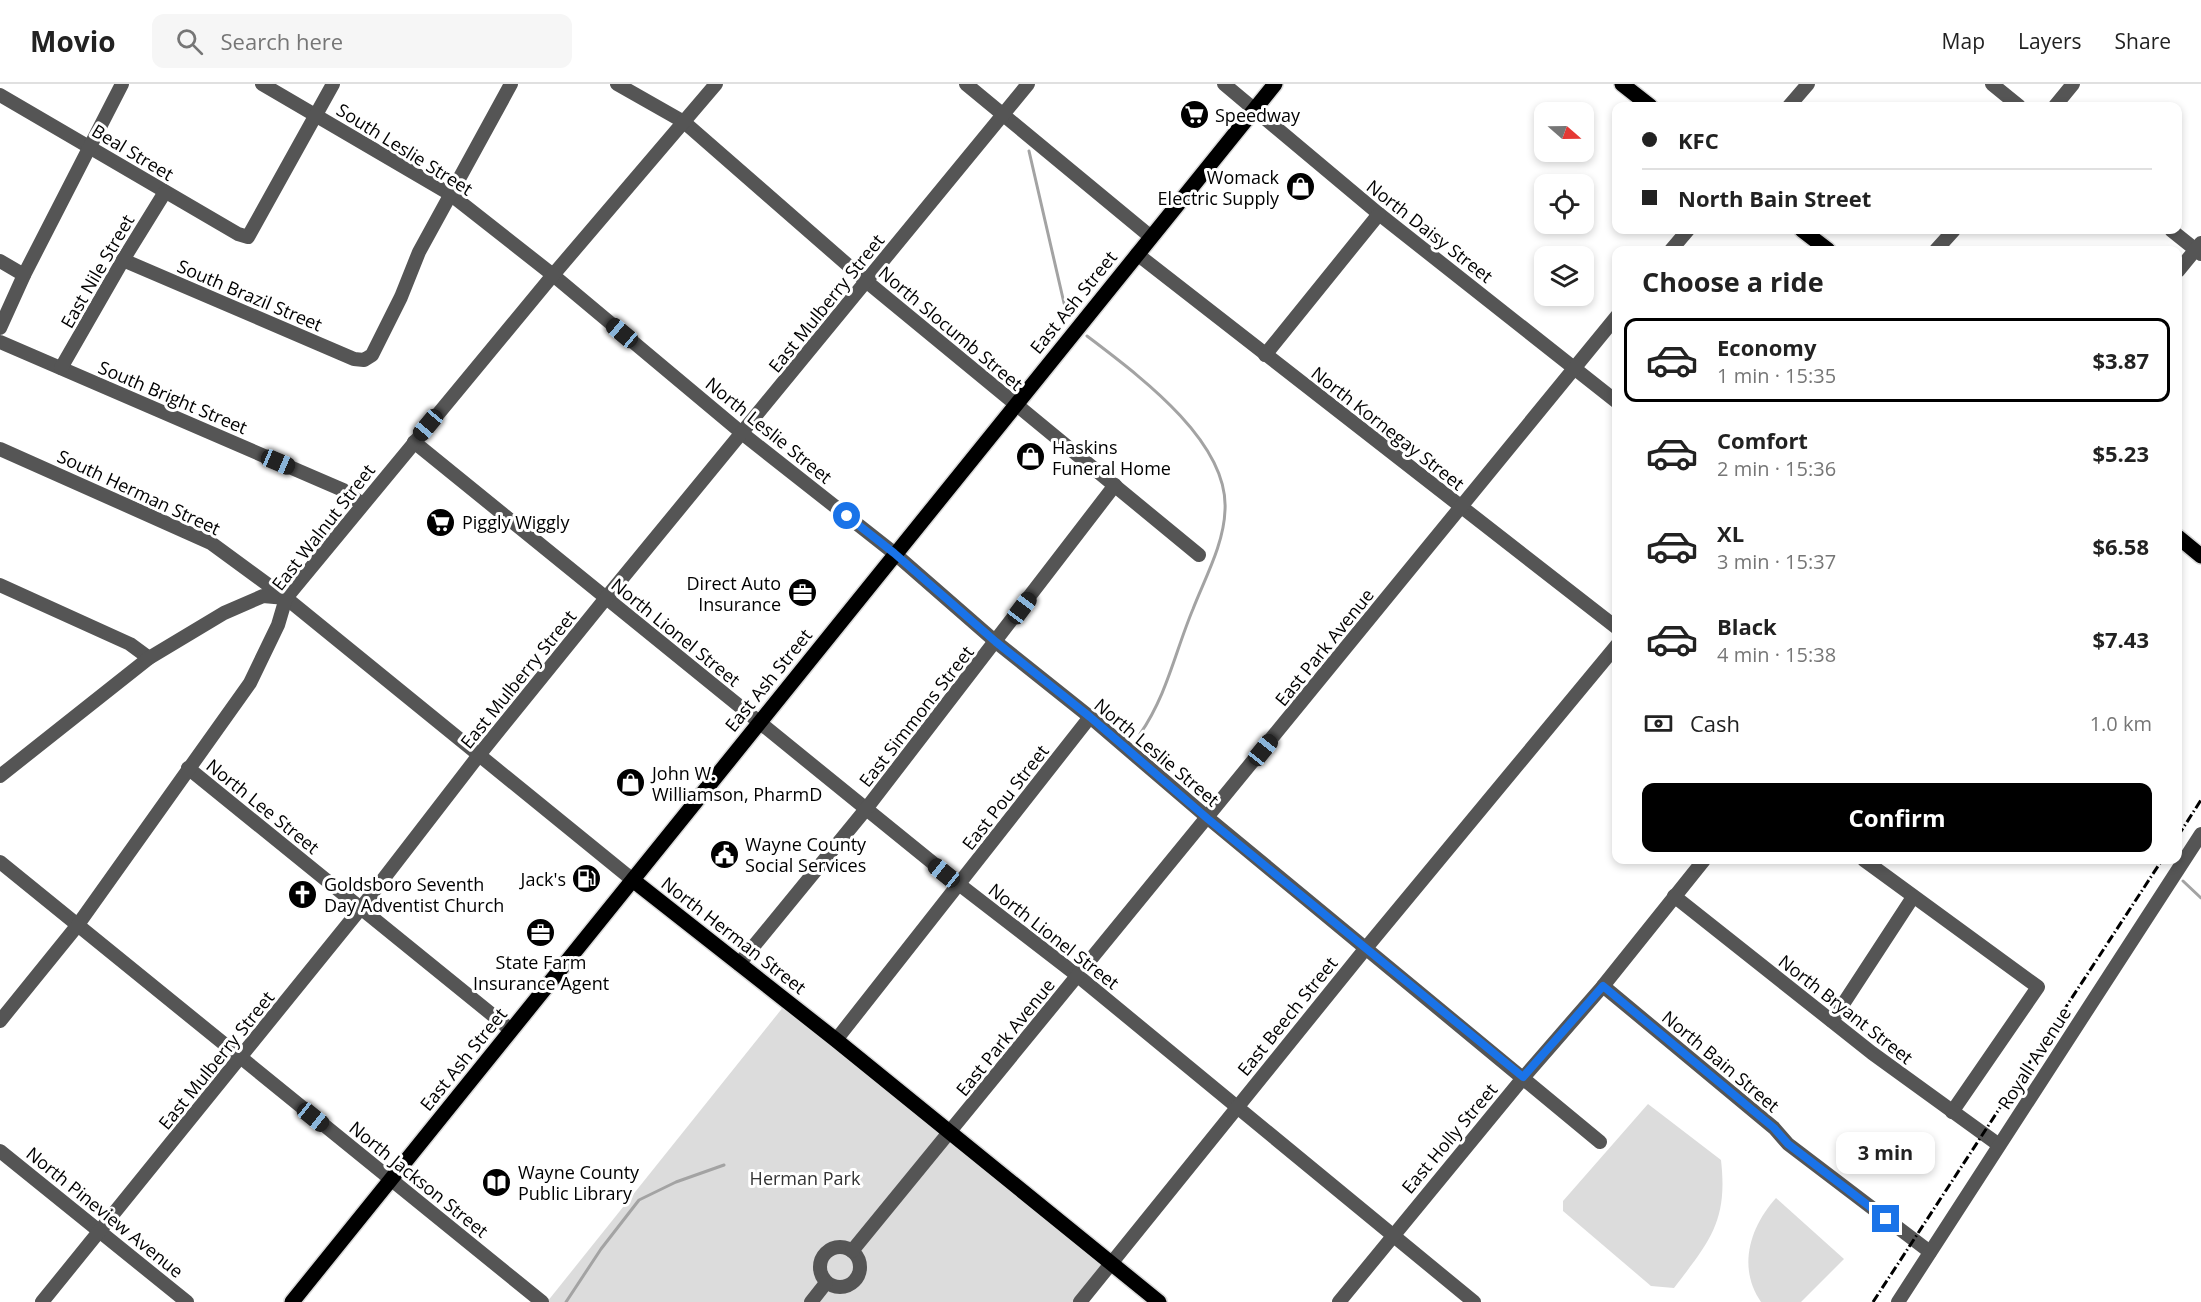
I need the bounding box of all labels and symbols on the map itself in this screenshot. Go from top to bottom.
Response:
street label: South Leslie Street [332,97,478,201]
supermarket icon: Speedway [1178,99,1210,131]
north arrow [1534,102,1594,162]
place label: Speedway [1215,103,1301,127]
street label: Beal Street [88,118,178,186]
place label: Womack Electric Supply [1158,165,1280,210]
shop icon: Womack Electric Supply [1284,171,1316,203]
street label: North Daisy Street [1362,174,1498,288]
street label: East Nile Street [55,210,139,332]
street label: East Mulberry Street [763,229,889,377]
street label: East Ash Street [1024,246,1122,358]
street label: South Brazil Street [174,254,326,336]
street label: North Slocumb Street [874,261,1028,395]
car [602,315,642,351]
street label: South Bright Street [95,355,251,439]
street label: North Kornegay Street [1307,361,1469,495]
street label: North Leslie Street [701,372,837,488]
car [410,405,446,445]
place label: Haskins Funeral Home [1052,435,1171,480]
shop icon: Haskins Funeral Home [1015,441,1047,473]
street label: South Herman Street [54,444,224,540]
car [258,447,298,477]
street label: East Walnut Street [266,459,380,595]
route start [833,502,860,529]
supermarket icon: Piggly Wiggly [425,506,457,538]
place label: Piggly Wiggly [462,510,570,534]
place label: Direct Auto Insurance [687,571,781,616]
street label: North Lionel Street [607,573,745,691]
office icon: Direct Auto Insurance [786,577,818,609]
street label: East Park Avenue [1269,583,1379,711]
car [1004,588,1040,628]
street label: East Mulberry Street [455,605,581,753]
street label: East Ash Street [719,624,817,736]
street label: East Simmons Street [853,641,979,791]
street label: North Leslie Street [1089,693,1225,811]
car [1245,730,1281,770]
street label: East Pou Street [956,739,1054,855]
street label: North Lee Street [202,753,324,859]
place label: John W. Williamson, PharmD [650,761,822,806]
shop icon: John W. Williamson, PharmD [615,767,647,799]
place label: Wayne County Social Services [745,832,867,877]
public building icon: Wayne County Social Services [708,838,740,870]
car [924,855,964,891]
fuel station icon: Jack's [571,863,603,895]
place label: Jack's [519,867,566,891]
street label: North Herman Street [657,871,811,999]
place label: Goldsboro Seventh Day Adventist Church [324,872,504,917]
church icon: Goldsboro Seventh Day Adventist Church [287,878,319,910]
street label: North Lionel Street [984,878,1124,994]
office icon: State Farm Insurance Agent [525,917,557,949]
street label: North Bryant Street [1774,949,1918,1069]
place label: State Farm Insurance Agent [473,950,609,995]
street label: East Beech Street [1232,952,1342,1080]
street label: East Park Avenue [950,973,1060,1101]
street label: East Mulberry Street [153,986,279,1134]
street label: Royall Avenue [1992,1002,2076,1114]
street label: East Ash Street [414,1003,512,1115]
street label: North Bain Street [1657,1005,1785,1117]
street label: East Holly Street [1396,1078,1502,1198]
car [293,1099,333,1135]
street label: North Jackson Street [345,1115,493,1243]
callout: 3 min [1836,1132,1936,1174]
street label: North Pineview Avenue [22,1141,188,1283]
place label: Wayne County Public Library [518,1160,640,1205]
library icon: Wayne County Public Library [481,1166,513,1198]
park label: Herman Park [750,1166,861,1190]
route end [1872,1205,1899,1232]

